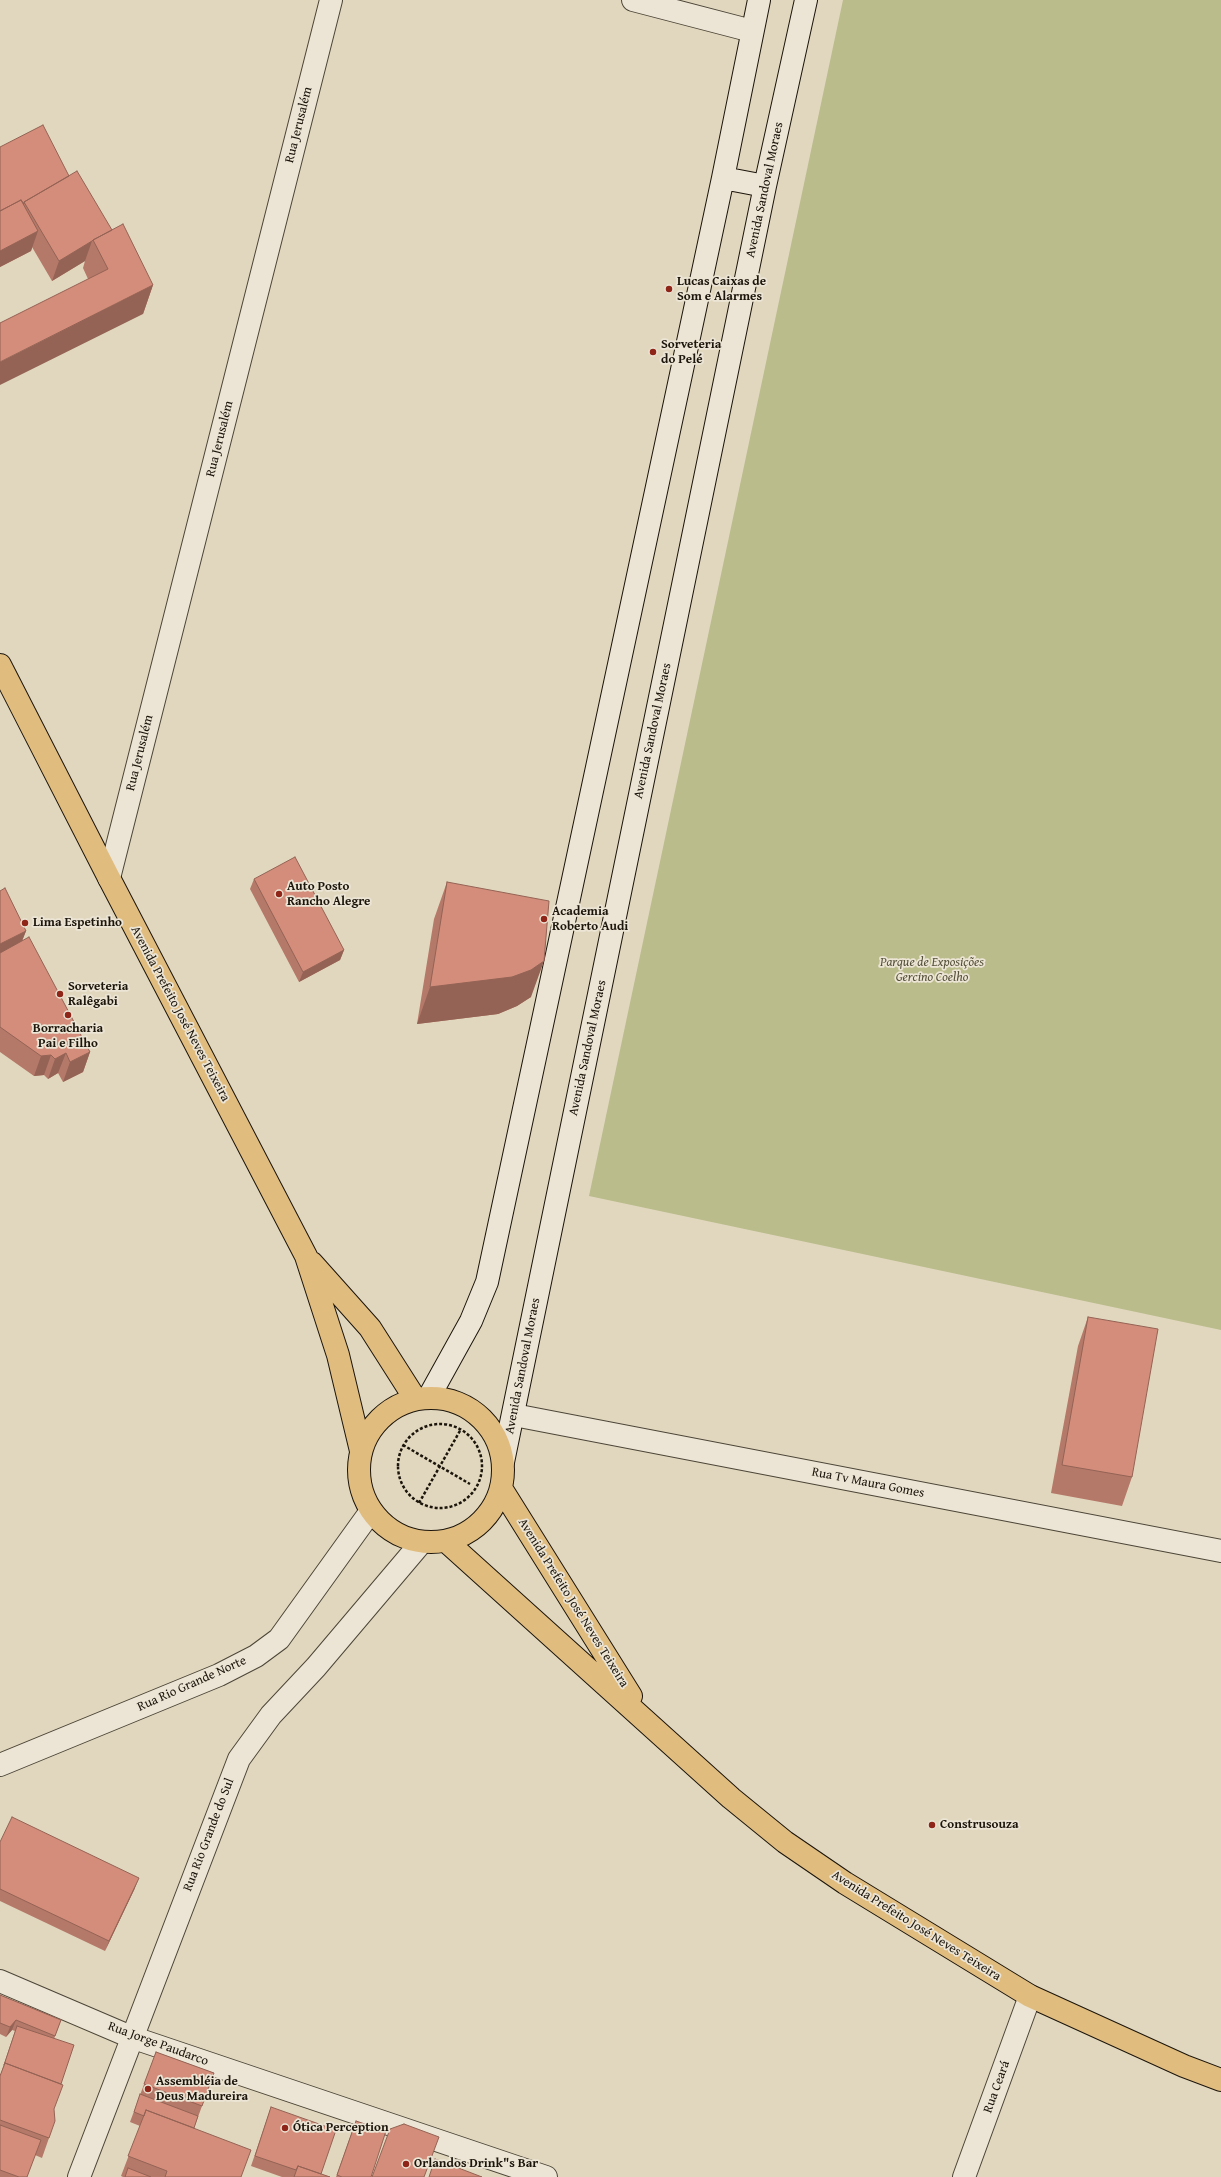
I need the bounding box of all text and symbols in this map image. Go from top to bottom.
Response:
street label: Rua Jerusalém [282,85,316,165]
street label: Avenida Sandoval Moraes [743,121,787,259]
place label: Lucas Caixas de Som e Alarmes [677,274,766,305]
marker: Lucas Caixas de Som e Alarmes [664,284,674,294]
place label: Sorveteria do Pelé [661,337,721,368]
marker: Sorveteria do Pelé [648,347,658,357]
street label: Rua Jerusalém [203,399,237,479]
street label: Avenida Sandoval Moraes [631,662,675,800]
street label: Rua Jerusalém [123,713,157,793]
place label: Auto Posto Rancho Alegre [287,879,370,910]
marker: Auto Posto Rancho Alegre [274,889,284,899]
place label: Academia Roberto Audi [552,904,628,935]
marker: Academia Roberto Audi [539,914,549,924]
place label: Lima Espetinho [33,915,122,931]
marker: Lima Espetinho [20,918,30,928]
street label: Avenida Prefeito José Neves Teixeira [127,924,233,1104]
park label: Parque de Exposições Gercino Coelho [880,955,984,986]
place label: Sorveteria Ralêgabi [68,979,128,1010]
street label: Avenida Sandoval Moraes [566,979,610,1117]
marker: Sorveteria Ralêgabi [55,989,65,999]
marker: Borracharia Pai e Filho [63,1010,73,1020]
place label: Borracharia Pai e Filho [33,1021,103,1052]
street label: Avenida Sandoval Moraes [502,1297,544,1435]
street label: Rua Tv Maura Gomes [810,1464,926,1502]
street label: Avenida Prefeito José Neves Teixeira [514,1516,632,1690]
street label: Rua Rio Grande Norte [135,1653,249,1715]
street label: Rua Rio Grande do Sul [180,1776,238,1894]
place label: Construsouza [940,1817,1019,1833]
marker: Construsouza [927,1820,937,1830]
street label: Avenida Prefeito José Neves Teixeira [829,1867,1003,1985]
street label: Rua Jorge Paudarco [106,2019,210,2069]
street label: Rua Ceará [980,2059,1014,2115]
place label: Assembléia de Deus Madureira [156,2074,248,2105]
marker: Assembléia de Deus Madureira [143,2084,153,2094]
place label: Ótica Perception [293,2120,389,2136]
marker: Ótica Perception [280,2123,290,2133]
place label: Orlandos Drink"s Bar [414,2156,538,2172]
marker: Orlandos Drink"s Bar [401,2159,411,2169]

